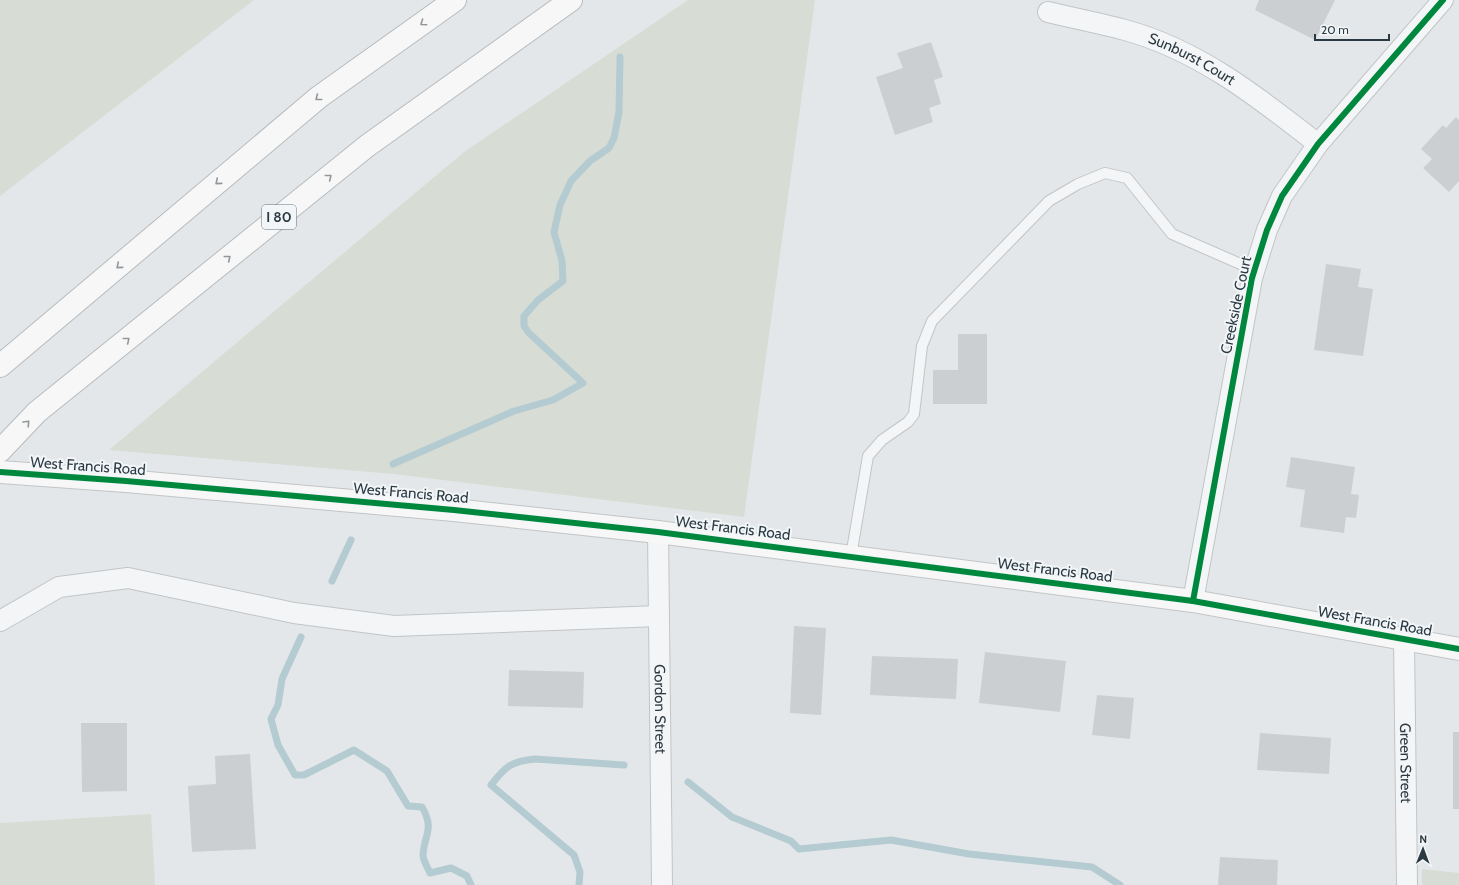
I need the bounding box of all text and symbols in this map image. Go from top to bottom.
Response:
scale bar [1315,16,1389,42]
one-way arrow [421,18,428,25]
text: 20 m [1321,22,1349,37]
street label: Sunburst Court [1146,29,1239,89]
one-way arrow [315,94,322,101]
one-way arrow [325,174,332,181]
one-way arrow [216,177,223,184]
road number: I 80 [262,205,296,229]
street label: Creekside Court [1217,254,1255,356]
one-way arrow [224,256,231,263]
one-way arrow [116,261,123,268]
one-way arrow [122,337,129,344]
one-way arrow [22,420,30,428]
street label: West Francis Road [30,453,146,479]
street label: West Francis Road [353,479,469,507]
street label: West Francis Road [675,512,791,544]
street label: West Francis Road [997,554,1113,586]
street label: West Francis Road [1317,602,1433,640]
street label: Gordon Street [650,664,670,754]
street label: Green Street [1396,723,1415,803]
north arrow [1403,829,1443,869]
text: N [1419,832,1427,846]

